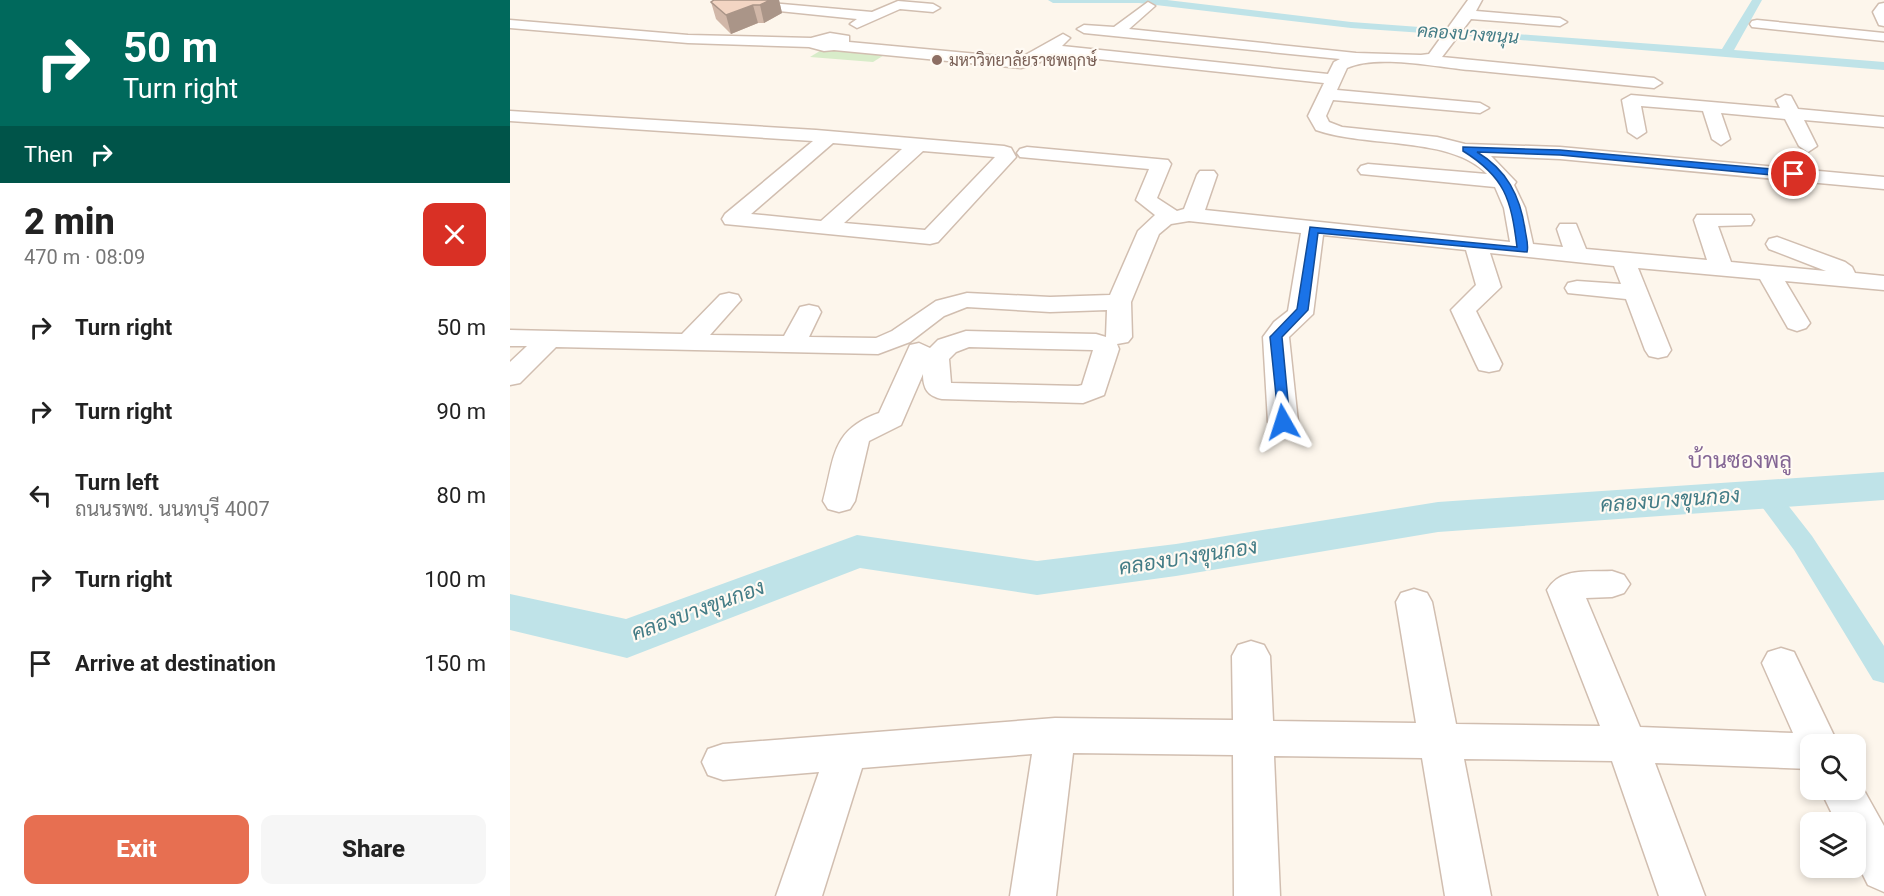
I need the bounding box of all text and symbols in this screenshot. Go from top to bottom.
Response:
water label: คลองบางขนุน [1416,19,1520,50]
text: 50 m [123,23,218,72]
icon: right [24,24,102,102]
place label: มหาวิทยาลัยราชพฤกษ์ [949,48,1097,70]
marker: มหาวิทยาลัยราชพฤกษ์ [930,53,944,67]
text: Turn right [123,73,238,105]
icon: right [85,138,118,171]
text: Then [24,142,73,167]
pin [1768,148,1819,199]
icon: arrive [1777,157,1810,190]
text: 2 min [24,201,115,243]
button: close [423,203,486,266]
text: 470 m · 08:09 [24,245,145,269]
icon: right [24,311,57,344]
text: Turn right [75,315,172,340]
text: 50 m [437,315,486,340]
position arrow [1251,390,1315,454]
icon: right [24,395,57,428]
text: Turn right [75,399,172,424]
text: 90 m [437,399,486,424]
district label: บ้านซองพลู [1688,446,1792,476]
text: Turn left [75,470,159,495]
icon: left [24,479,57,512]
text: 80 m [437,483,486,508]
water label: คลองบางขุนกอง [1599,483,1741,519]
text: ถนนรพช. นนทบุรี 4007 [75,497,270,521]
water label: คลองบางขุนกอง [1117,534,1259,582]
icon: right [24,563,57,596]
text: Turn right [75,567,172,592]
text: 100 m [424,567,486,592]
water label: คลองบางขุนกอง [628,575,768,647]
icon: arrive [24,647,57,680]
text: Arrive at destination [75,651,276,676]
text: 150 m [424,651,486,676]
map controls [1800,734,1866,878]
button: search [1800,734,1866,800]
button: layers [1800,812,1866,878]
button: Exit [24,815,249,884]
button: Share [261,815,486,884]

